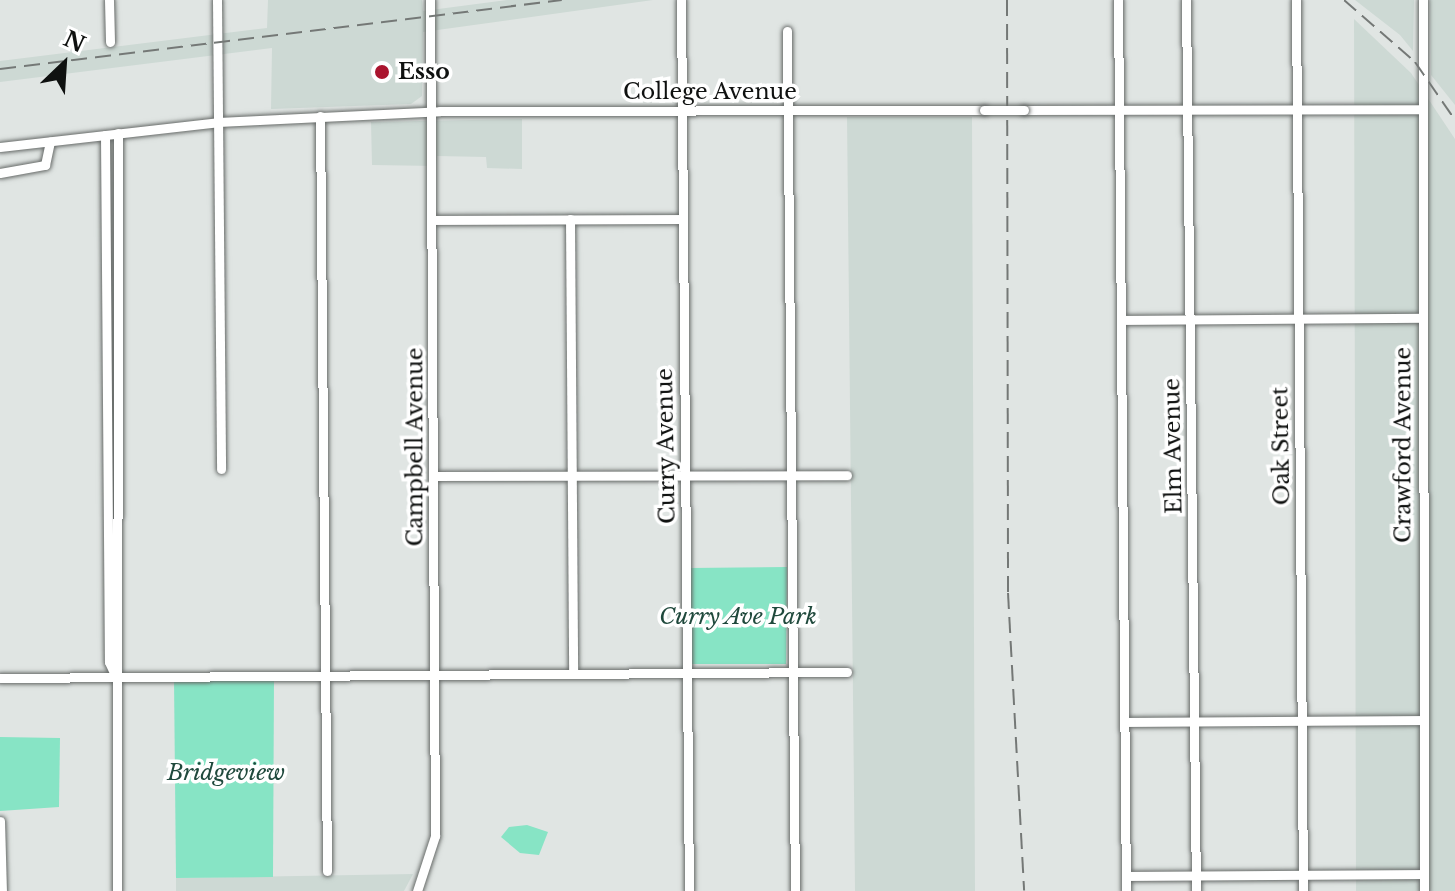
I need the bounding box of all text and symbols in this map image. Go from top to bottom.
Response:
north arrow [24,24,104,104]
text: N [59,25,89,58]
place label: Esso [398,59,450,85]
marker: Esso [373,63,391,81]
street label: College Avenue [623,79,797,105]
street label: Crawford Avenue [1390,346,1416,544]
street label: Campbell Avenue [402,347,428,547]
street label: Curry Avenue [651,367,681,525]
street label: Elm Avenue [1159,377,1187,515]
street label: Oak Street [1267,386,1295,506]
park label: Curry Ave Park [659,604,817,630]
park label: Bridgeview [167,760,285,786]

